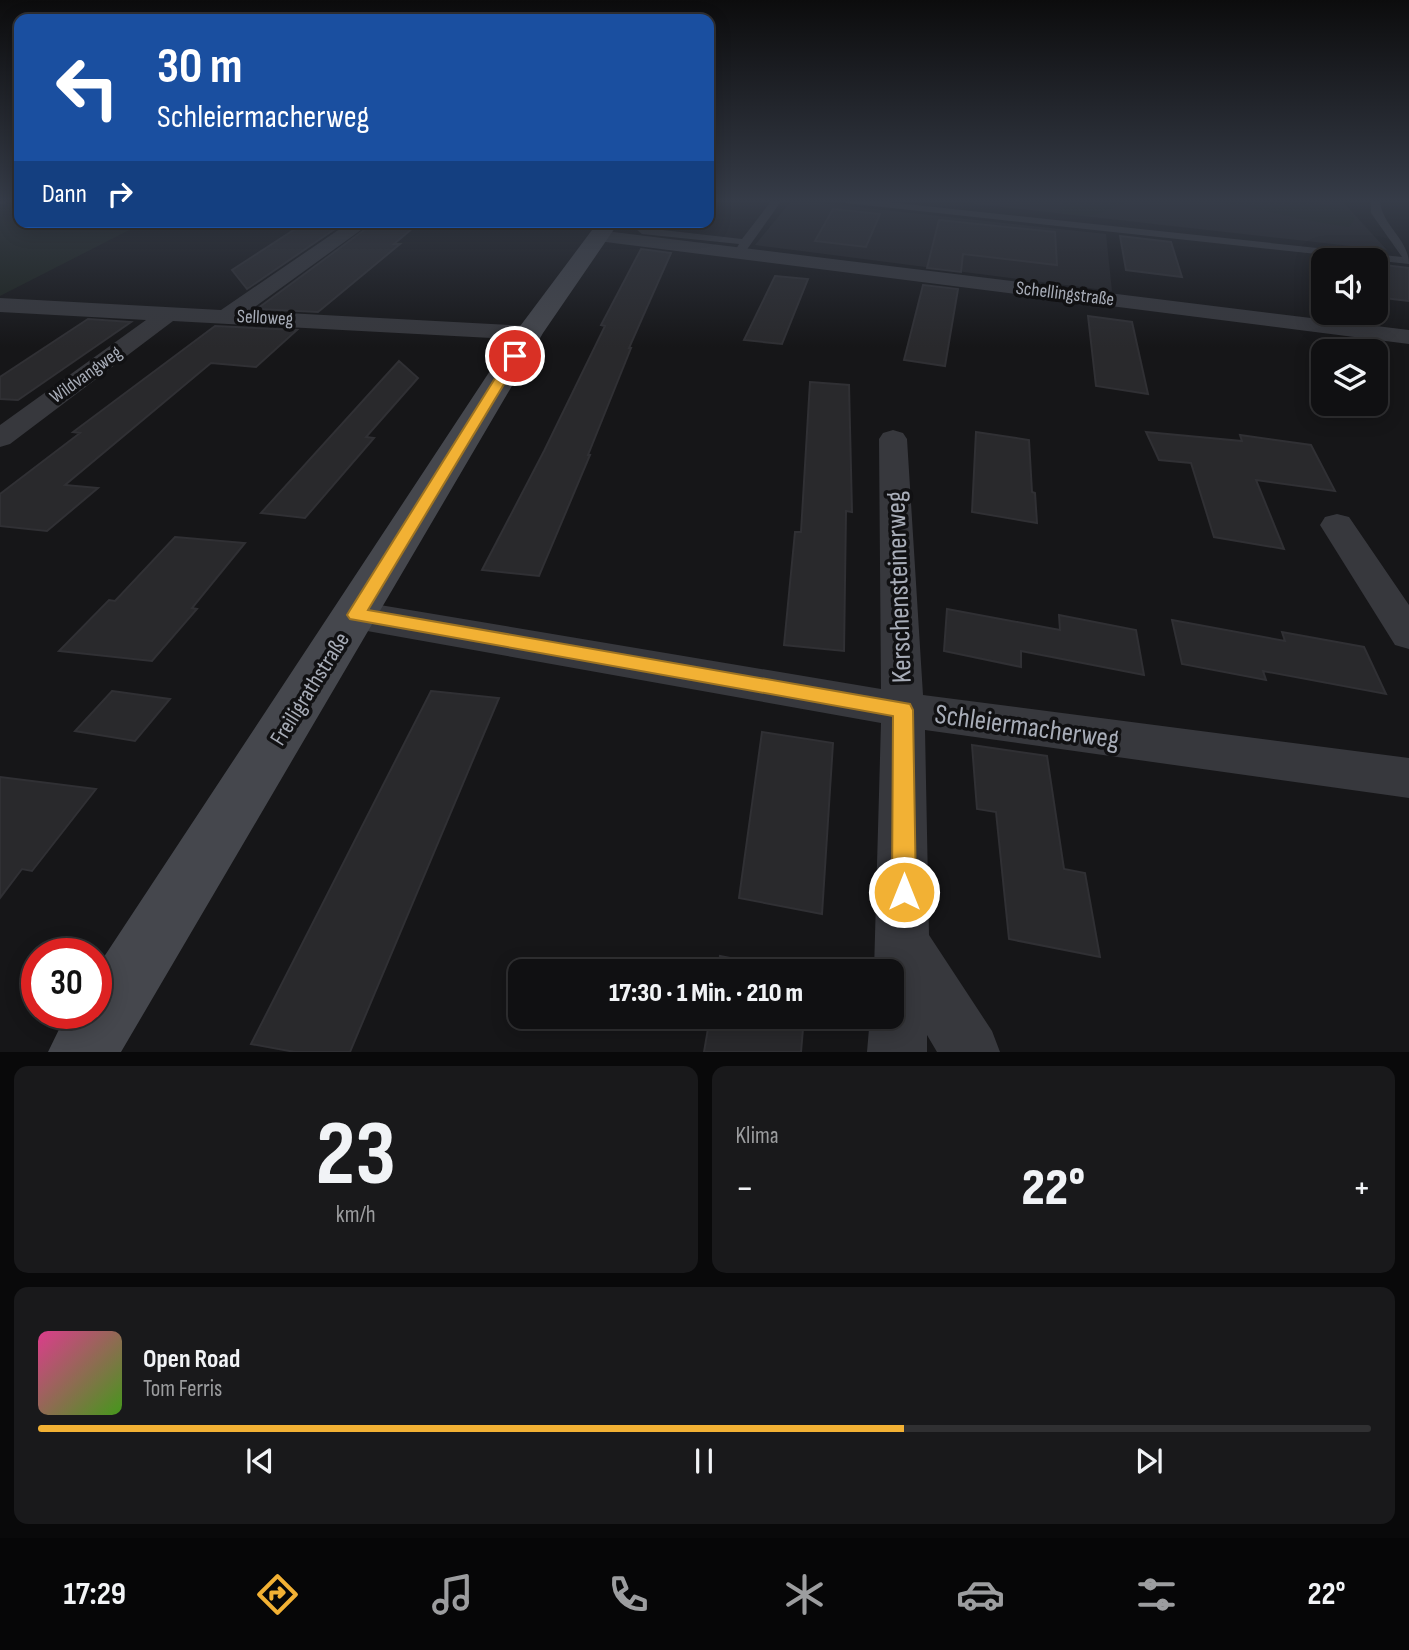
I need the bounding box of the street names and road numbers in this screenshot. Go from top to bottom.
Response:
street label: Schellingstraße [1015,277,1115,311]
street label: Selloweg [236,305,294,331]
street label: Wildvangweg [46,341,127,409]
street label: Kerschensteinerweg [879,490,919,684]
street label: Freiligrathstraße [264,627,356,751]
street label: Schleiermacherweg [933,698,1121,756]

